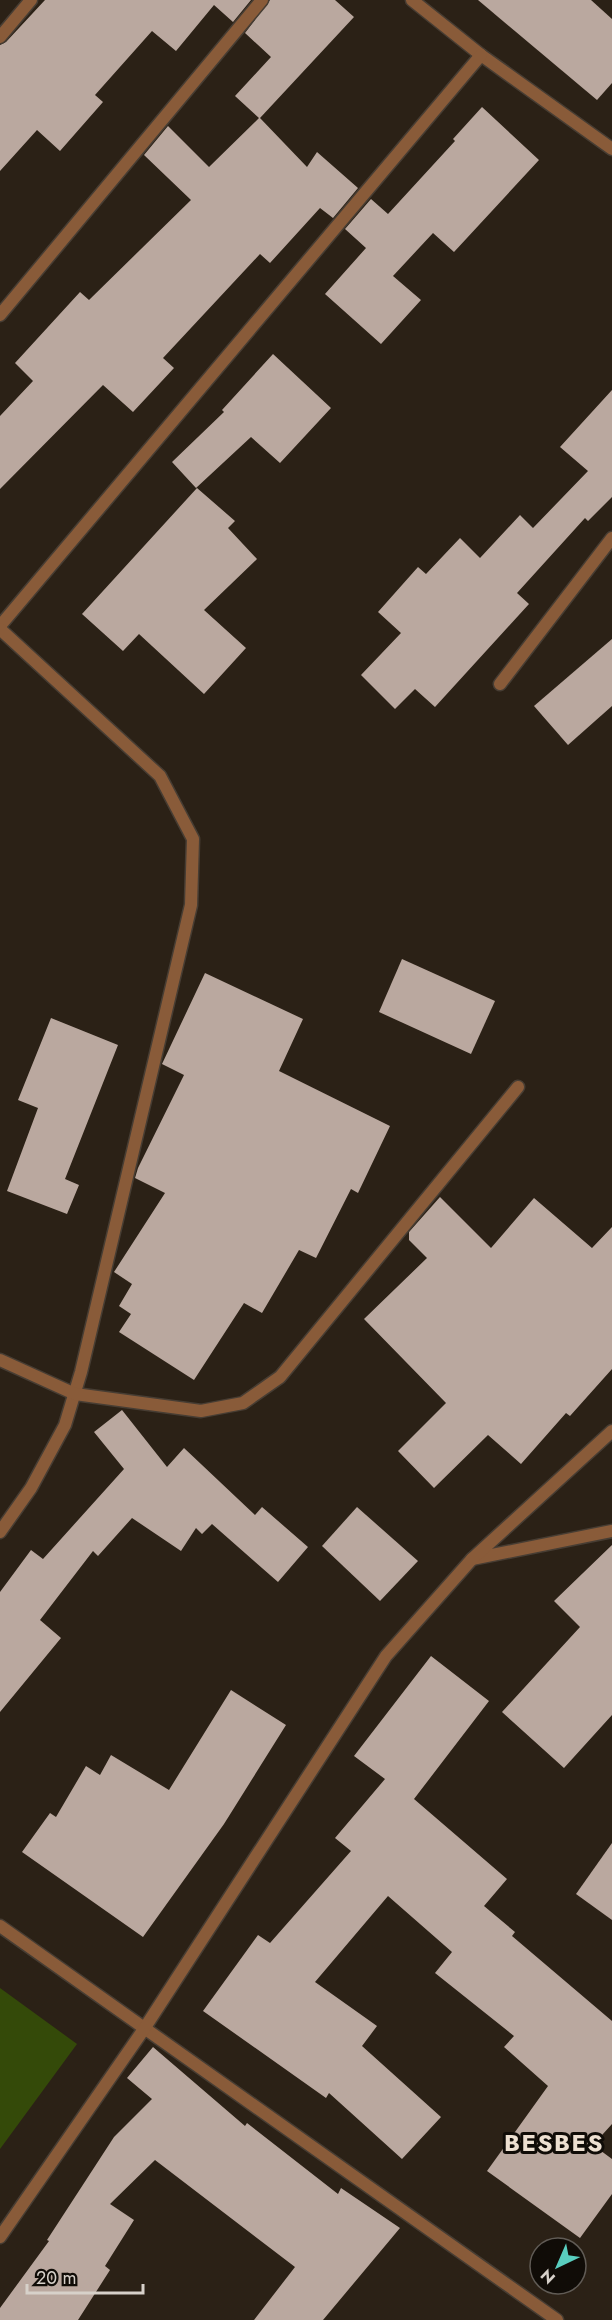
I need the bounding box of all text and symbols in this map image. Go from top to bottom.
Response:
district label: BESBES [504,2125,604,2160]
north arrow [528,2236,588,2296]
scale bar [27,2257,142,2295]
text: N [535,2264,560,2289]
text: 20 m [36,2265,76,2291]

